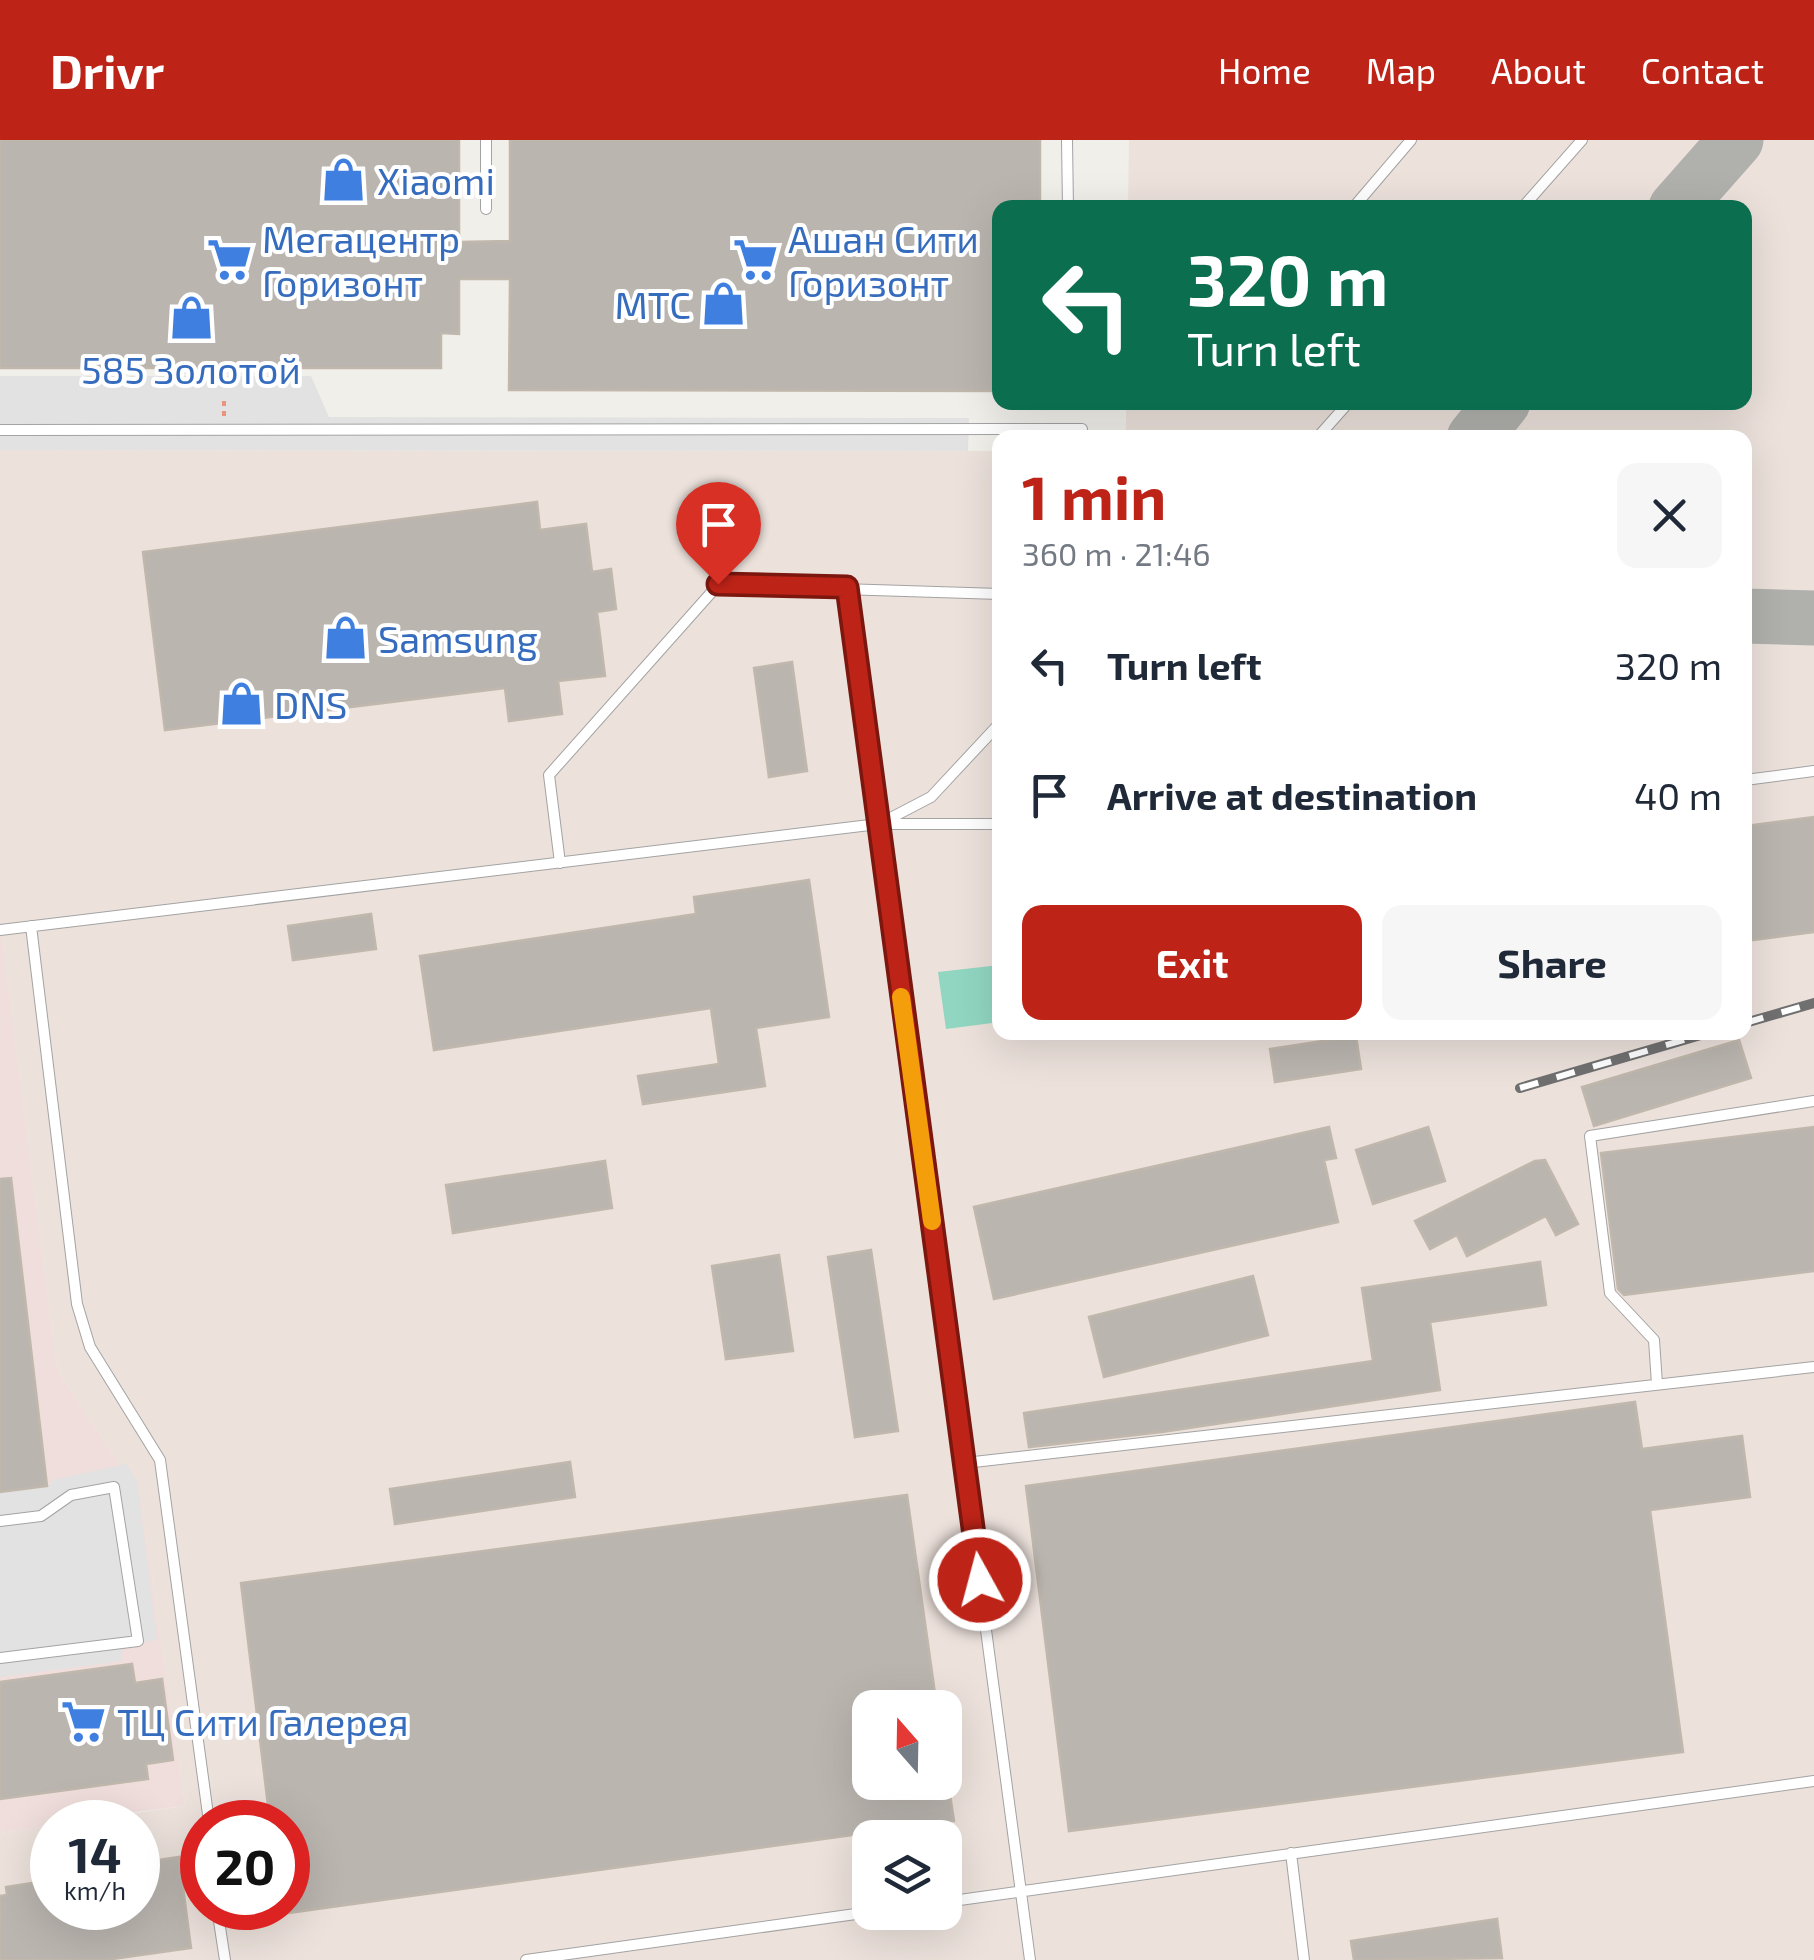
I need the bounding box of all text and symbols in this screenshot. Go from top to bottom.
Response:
text: Drivr [50,41,164,99]
text: Home [1218,49,1311,91]
text: Map [1366,49,1436,91]
text: About [1491,49,1586,91]
text: Contact [1641,49,1764,91]
shop icon: Xiaomi [320,156,368,204]
place label: Xiaomi [377,157,495,203]
place label: Мегацентр Горизонт [262,215,460,305]
place label: Ашан Сити Горизонт [788,215,979,305]
supermarket icon: Мегацентр Горизонт [205,236,253,284]
supermarket icon: Ашан Сити Горизонт [731,236,779,284]
text: 320 m [1187,236,1388,320]
icon: left [1022,240,1152,370]
shop icon: МТС [700,280,748,328]
place label: МТС [614,281,691,327]
shop icon: 585 Золотой [167,293,215,341]
text: Turn left [1187,321,1361,375]
place label: 585 Золотой [81,346,301,392]
text: 1 min [1022,460,1166,532]
button: close [1617,463,1722,568]
pin [676,482,761,585]
icon: arrive [691,497,746,552]
text: 360 m · 21:46 [1022,534,1211,572]
shop icon: Samsung [321,614,369,662]
place label: Samsung [378,615,538,661]
icon: left [1022,638,1077,693]
text: Turn left [1107,642,1262,688]
text: 320 m [1615,642,1722,688]
shop icon: DNS [217,680,265,728]
place label: DNS [274,681,347,727]
icon: arrive [1022,768,1077,823]
text: Arrive at destination [1107,772,1477,818]
text: 40 m [1634,772,1722,818]
button: Exit [1022,905,1362,1020]
button: Share [1382,905,1722,1020]
position arrow [928,1528,1032,1632]
north arrow [852,1690,962,1800]
map controls [852,1690,962,1930]
supermarket icon: ТЦ Сити Галерея [60,1697,108,1745]
place label: ТЦ Сити Галерея [117,1698,409,1744]
speed limit sign: 20 [180,1800,310,1930]
button: layers [852,1820,962,1930]
text: 14 [68,1823,122,1883]
text: km/h [64,1875,126,1905]

